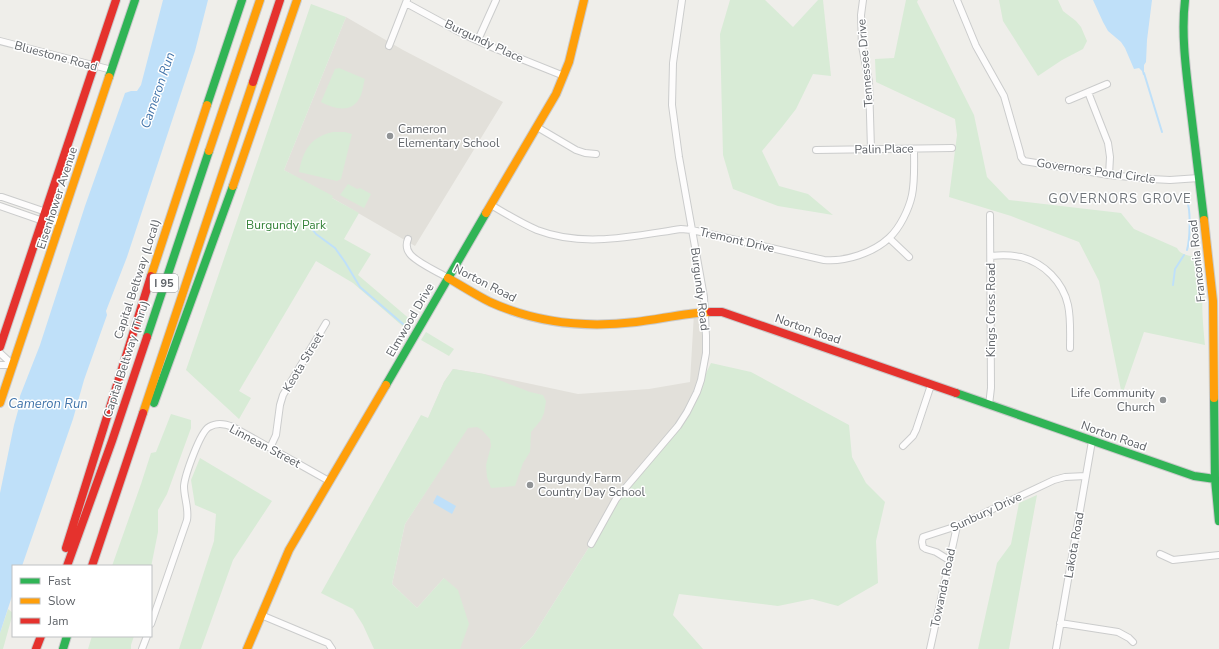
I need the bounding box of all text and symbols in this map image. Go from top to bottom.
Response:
street label: Burgundy Place [442,16,526,66]
street label: Tennessee Drive [853,18,877,108]
street label: Bluestone Road [13,37,99,75]
water label: Cameron Run [137,50,179,131]
place label: Cameron Elementary School [398,121,500,151]
marker: Cameron Elementary School [385,131,395,141]
street label: Palin Place [854,140,914,158]
street label: Eisenhower Avenue [33,145,81,251]
street label: Governors Pond Circle [1035,155,1157,187]
district label: GOVERNORS GROVE [1048,190,1192,208]
street label: Capital Beltway (Local) [110,217,164,341]
park label: Burgundy Park [246,217,327,233]
street label: Franconia Road [1185,219,1209,303]
street label: Tremont Drive [698,224,776,256]
street label: Burgundy Road [687,246,713,332]
street label: Norton Road [451,260,519,306]
street label: Kings Cross Road [983,263,999,357]
road number: I 95 [150,274,178,292]
street label: Elmwood Drive [382,280,438,360]
street label: Capital Beltway (Thru) [100,298,152,420]
street label: Norton Road [773,310,843,348]
street label: Keota Street [279,329,327,395]
place label: Life Community Church [1071,385,1156,415]
water label: Cameron Run [8,395,88,413]
marker: Life Community Church [1158,395,1168,405]
street label: Norton Road [1079,417,1149,455]
street label: Linnean Street [227,421,304,472]
place label: Burgundy Farm Country Day School [538,470,646,500]
marker: Burgundy Farm Country Day School [525,480,535,490]
street label: Sunbury Drive [948,488,1024,536]
street label: Lakota Road [1060,511,1088,579]
street label: Towanda Road [927,547,959,629]
legend [12,565,152,637]
text: Fast [48,573,71,589]
text: Slow [48,593,76,609]
text: Jam [47,613,69,629]

